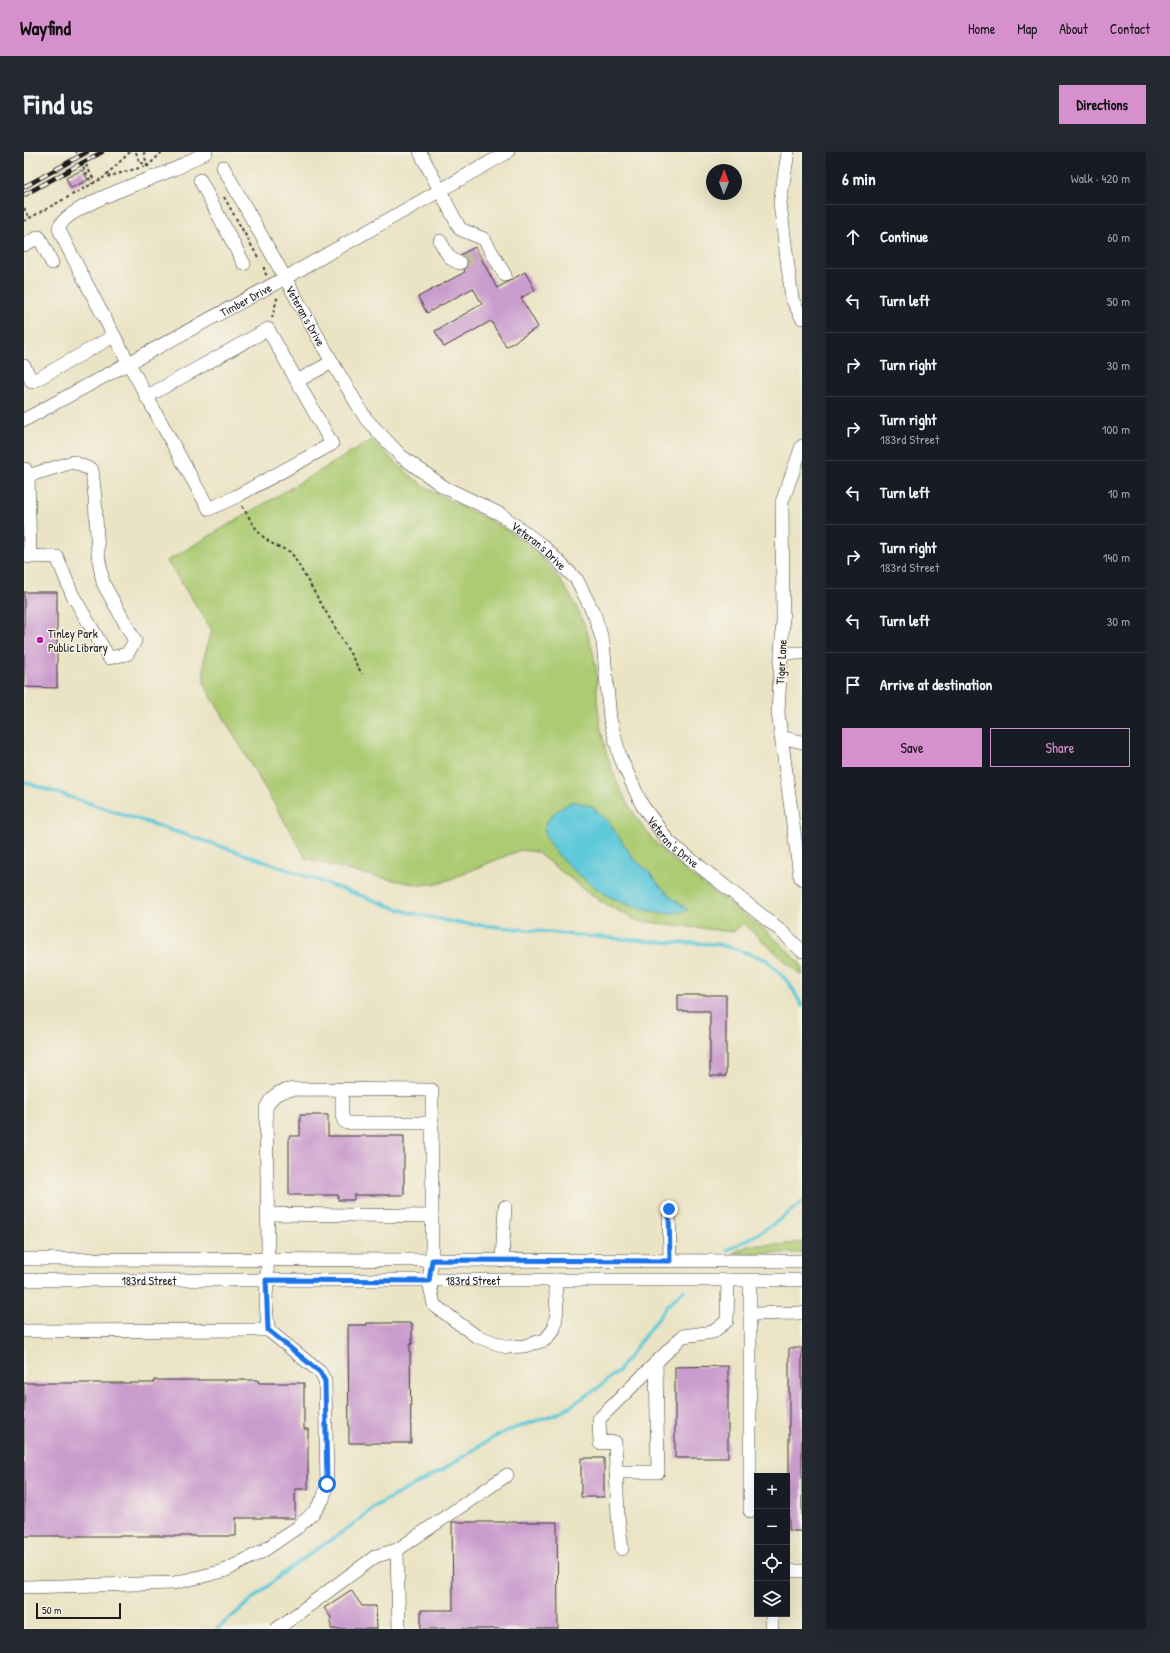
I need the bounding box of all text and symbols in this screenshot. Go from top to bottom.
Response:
text: Wayfind [20,15,71,41]
text: Home [968,19,995,38]
text: Map [1017,19,1037,38]
text: About [1059,19,1088,38]
text: Contact [1110,19,1150,38]
text: Find us [24,85,93,123]
button: Directions [1059,85,1146,124]
north arrow [706,164,742,200]
text: 6 min [842,167,876,190]
text: Walk · 420 m [1071,169,1130,187]
icon: ahead [842,226,864,248]
text: Continue [880,226,928,247]
text: 60 m [1107,228,1130,246]
street label: Timber Drive [217,279,274,320]
street label: Veteran's Drive [282,282,330,349]
icon: left [842,290,864,312]
text: Turn left [880,290,930,311]
text: 50 m [1107,292,1130,310]
icon: right [842,354,864,376]
text: Turn right [880,354,936,375]
text: 30 m [1107,356,1130,374]
text: Turn right [880,409,936,430]
icon: right [842,418,864,440]
text: 100 m [1102,420,1130,438]
text: 183rd Street [880,430,940,448]
icon: left [842,482,864,504]
text: Turn left [880,482,930,503]
text: 10 m [1108,484,1130,502]
street label: Veteran's Drive [508,517,570,573]
text: Turn right [880,537,936,558]
icon: right [842,546,864,568]
text: 140 m [1103,548,1130,566]
text: 183rd Street [880,558,940,576]
icon: left [842,610,864,632]
text: Turn left [880,610,930,631]
text: 30 m [1107,612,1130,630]
place label: Tinley Park Public Library [48,625,108,656]
marker: Tinley Park Public Library [35,635,45,645]
street label: Tiger Lane [771,639,791,685]
icon: arrive [842,674,864,696]
text: Arrive at destination [880,674,992,695]
button: Save [842,728,982,767]
button: Share [990,728,1130,767]
street label: Veteran's Drive [644,812,703,871]
route end [660,1200,678,1218]
street label: 183rd Street [121,1272,177,1289]
street label: 183rd Street [445,1272,501,1289]
map controls [754,1473,790,1617]
button: + [754,1473,790,1509]
route start [318,1475,336,1493]
button: − [754,1509,790,1545]
button: locate [754,1545,790,1581]
button: layers [754,1581,790,1617]
scale bar [36,1601,121,1620]
text: 50 m [42,1603,62,1617]

